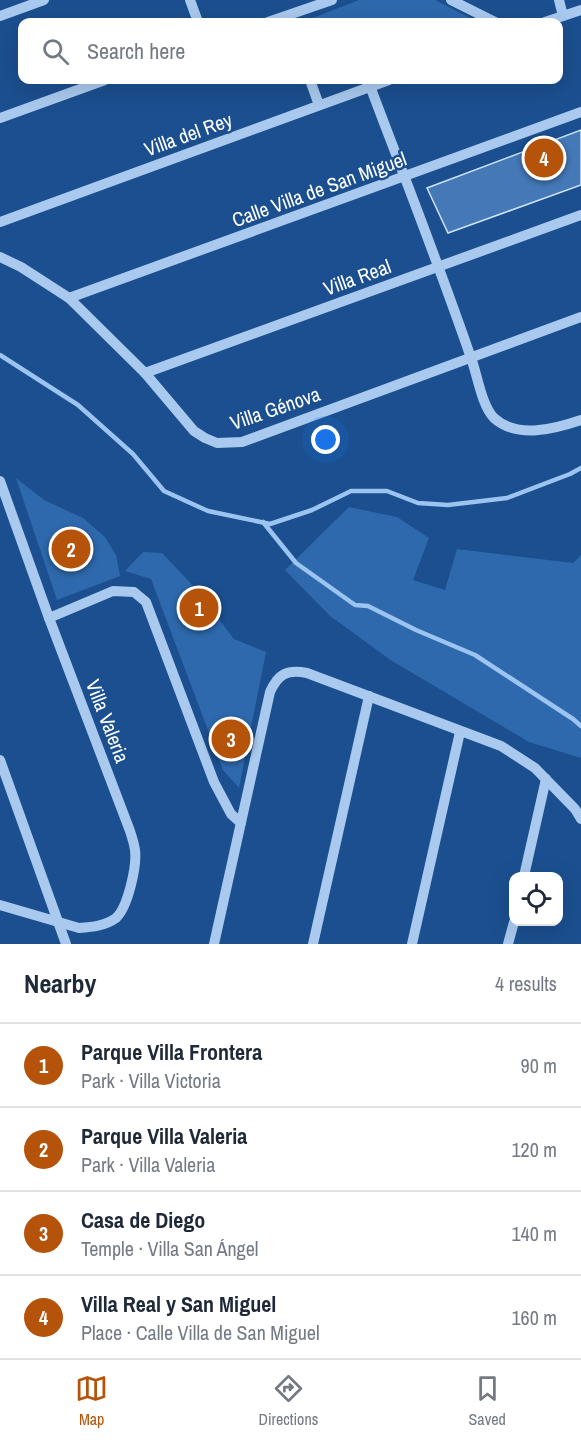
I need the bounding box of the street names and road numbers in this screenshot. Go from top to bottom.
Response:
street label: Villa del Rey [140,105,236,162]
street label: Calle Villa de San Miguel [228,145,410,233]
street label: Villa Real [320,252,394,302]
street label: Villa Génova [226,380,324,436]
street label: Villa Valeria [80,676,136,766]

